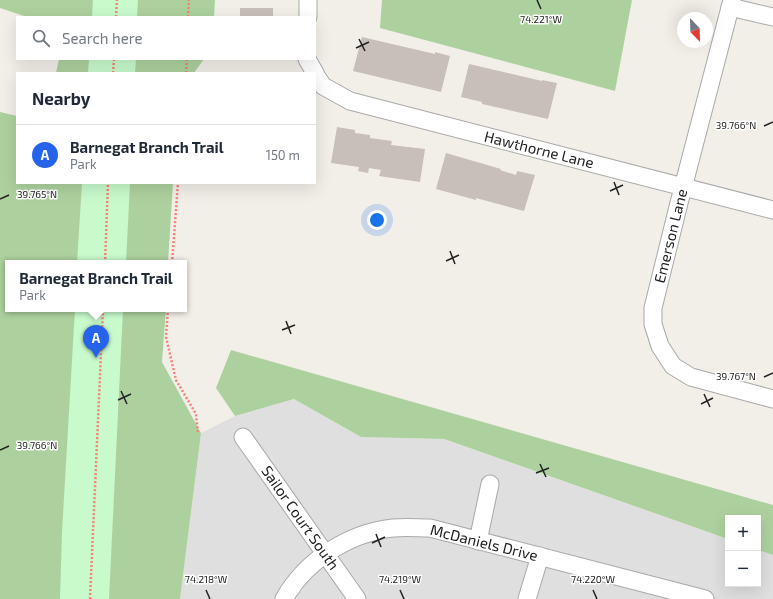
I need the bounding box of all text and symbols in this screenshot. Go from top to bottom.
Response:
north arrow [677,12,713,48]
text: 74.221°W [520,13,562,25]
search box [16,16,316,60]
icon: search [30,27,52,49]
text: Search here [62,29,143,47]
text: Nearby [32,88,90,108]
text: 39.766°N [716,119,756,131]
street label: Hawthorne Lane [483,127,596,171]
text: Barnegat Branch Trail [70,138,224,156]
text: A [41,147,49,163]
text: 150 m [266,147,300,163]
text: Park [70,156,97,172]
street label: Emerson Lane [650,187,690,285]
text: 39.765°N [17,188,57,200]
your location [367,210,387,230]
popup [5,260,187,312]
text: Barnegat Branch Trail [19,269,173,287]
text: Park [19,287,46,303]
pin: A [83,325,109,358]
text: 39.767°N [716,370,756,382]
text: 39.766°N [17,439,57,451]
street label: Sailor Court South [258,462,343,573]
map controls [725,515,761,587]
button: + [725,515,761,551]
street label: McDaniels Drive [429,520,540,564]
button: − [725,551,761,587]
text: 74.218°W [185,573,228,585]
text: 74.219°W [379,573,422,585]
text: 74.220°W [571,573,615,585]

